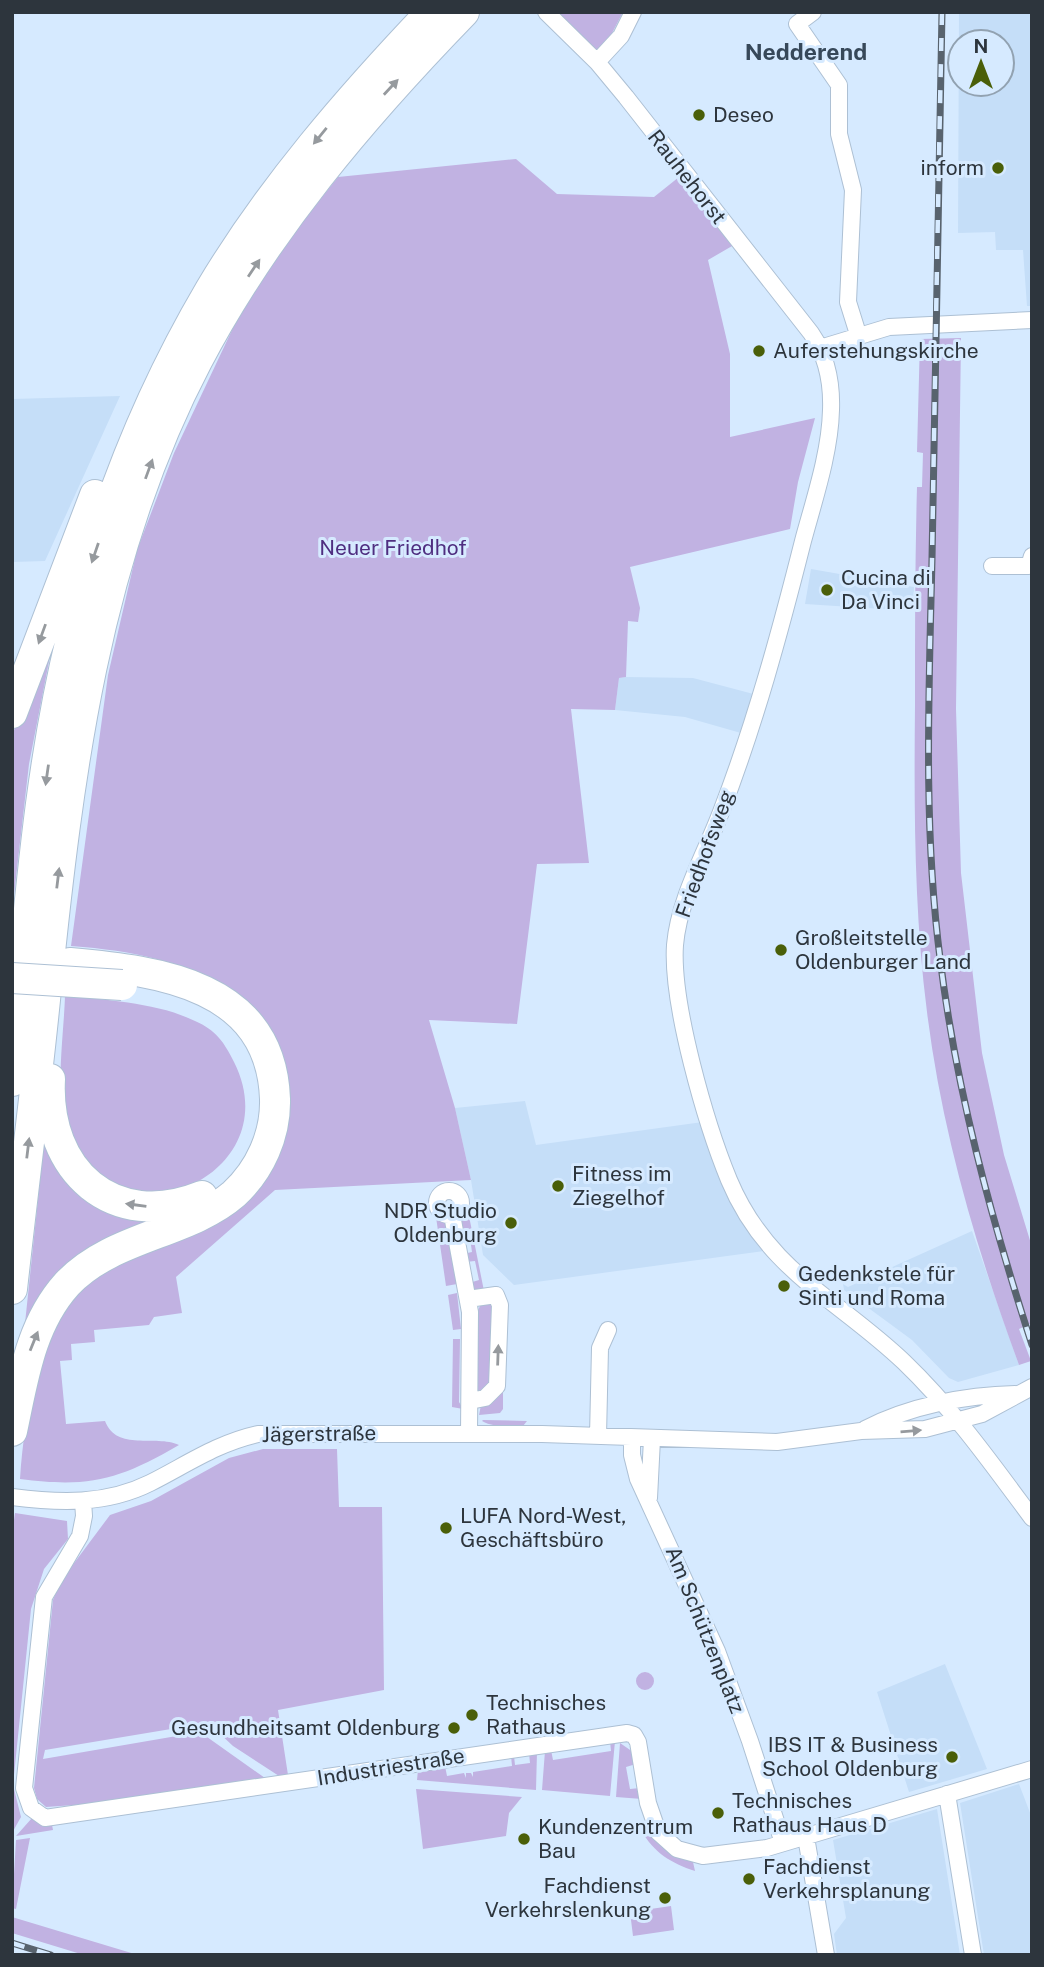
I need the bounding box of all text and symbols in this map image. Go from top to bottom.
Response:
north arrow [946,28,1016,98]
text: N [974,35,988,57]
district label: Nedderend [745,38,867,65]
one-way arrow [383,79,399,96]
place label: Deseo [713,102,774,127]
marker: Deseo [691,107,707,123]
street label: Rauhehorst [643,125,732,229]
one-way arrow [313,127,328,144]
place label: inform [920,155,984,180]
marker: inform [990,160,1006,176]
one-way arrow [247,259,261,277]
place label: Auferstehungskirche [773,338,979,363]
marker: Auferstehungskirche [751,343,767,359]
one-way arrow [144,459,155,480]
park label: Neuer Friedhof [319,535,467,560]
one-way arrow [89,543,100,564]
place label: Cucina di Da Vinci [841,565,931,614]
marker: Cucina di Da Vinci [819,582,835,598]
one-way arrow [36,623,47,644]
one-way arrow [41,764,52,786]
street label: Friedhofsweg [670,787,739,921]
one-way arrow [53,867,64,889]
place label: Großleitstelle Oldenburger Land [795,925,971,974]
marker: Großleitstelle Oldenburger Land [773,942,789,958]
one-way arrow [23,1137,34,1159]
place label: Fitness im Ziegelhof [572,1161,672,1210]
marker: Fitness im Ziegelhof [550,1178,566,1194]
place label: NDR Studio Oldenburg [384,1198,497,1247]
one-way arrow [125,1199,147,1210]
marker: NDR Studio Oldenburg [503,1215,519,1231]
place label: Gedenkstele für Sinti und Roma [798,1261,955,1310]
marker: Gedenkstele für Sinti und Roma [776,1278,792,1294]
one-way arrow [29,1331,40,1352]
one-way arrow [493,1344,504,1366]
street label: Jägerstraße [261,1420,377,1447]
one-way arrow [900,1425,922,1436]
place label: LUFA Nord-West, Geschäftsbüro [460,1503,626,1552]
marker: LUFA Nord-West, Geschäftsbüro [438,1520,454,1536]
street label: Am Schützenplatz [661,1543,750,1717]
place label: Technisches Rathaus [486,1690,606,1739]
marker: Technisches Rathaus [464,1707,480,1723]
place label: Gesundheitsamt Oldenburg [171,1715,440,1740]
marker: Gesundheitsamt Oldenburg [446,1720,462,1736]
place label: IBS IT & Business School Oldenburg [762,1732,938,1781]
street label: Industriestraße [315,1743,466,1790]
marker: IBS IT & Business School Oldenburg [944,1749,960,1765]
place label: Technisches Rathaus Haus D [732,1788,887,1837]
marker: Technisches Rathaus Haus D [710,1805,726,1821]
place label: Kundenzentrum Bau [538,1814,693,1863]
marker: Kundenzentrum Bau [516,1831,532,1847]
place label: Fachdienst Verkehrsplanung [763,1854,930,1903]
marker: Fachdienst Verkehrsplanung [741,1871,757,1887]
place label: Fachdienst Verkehrslenkung [485,1873,651,1922]
marker: Fachdienst Verkehrslenkung [657,1890,673,1906]

